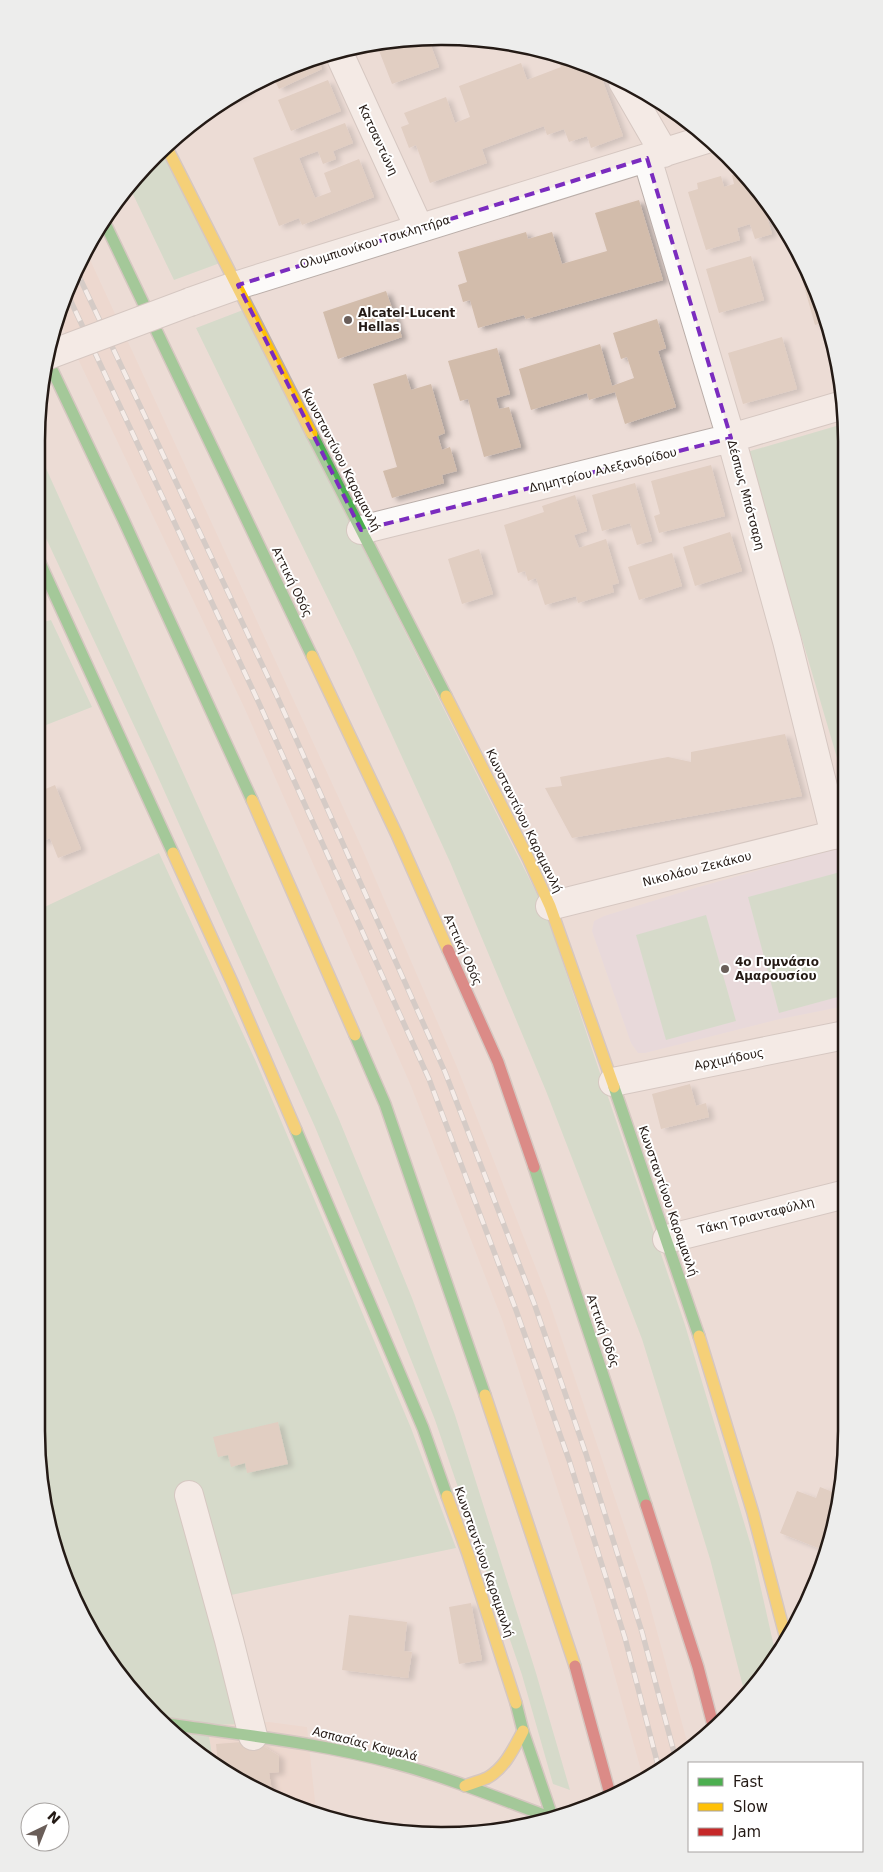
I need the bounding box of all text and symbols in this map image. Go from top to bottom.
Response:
street label: Κατσαντώνη [355,102,401,178]
street label: Ολυμπιονίκου Τσικλητήρα [298,212,452,272]
place label: Alcatel-Lucent Hellas [358,306,456,334]
marker: Alcatel-Lucent Hellas [342,314,354,326]
street label: Κωνσταντίνου Καραμανλή [299,386,383,534]
street label: Δέσπως Μπότσαρη [725,438,767,552]
street label: Δημητρίου Αλεξανδρίδου [528,445,678,495]
street label: Αττική Οδός [269,545,315,619]
street label: Κωνσταντίνου Καραμανλή [483,747,565,895]
street label: Νικολάου Ζεκάκου [641,849,753,889]
street label: Αττική Οδός [441,912,485,988]
place label: 4ο Γυμνάσιο Αμαρουσίου [735,955,819,983]
marker: 4ο Γυμνάσιο Αμαρουσίου [719,963,731,975]
street label: Αρχιμήδους [693,1045,765,1073]
street label: Κωνσταντίνου Καραμανλή [636,1124,700,1278]
street label: Τάκη Τριανταφύλλη [696,1195,816,1237]
street label: Αττική Οδός [584,1293,622,1369]
street label: Κωνσταντίνου Καραμανλή [452,1485,516,1639]
street label: Ασπασίας Καψαλά [311,1724,419,1764]
legend [688,1762,863,1852]
text: Fast [733,1773,763,1791]
text: Slow [733,1798,768,1816]
north arrow [20,1802,70,1852]
text: N [44,1808,64,1827]
text: Jam [732,1823,761,1841]

